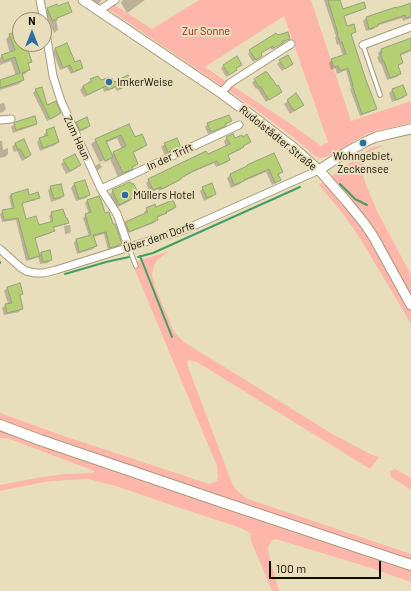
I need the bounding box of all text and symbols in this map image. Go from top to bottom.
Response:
north arrow [12,12,52,52]
text: N [28,14,36,27]
park label: Zur Sonne [182,24,230,38]
place label: ImkerWeise [117,75,173,89]
marker: ImkerWeise [104,77,114,87]
street label: Rudolstädter Straße [237,103,319,173]
street label: Zum Haun [61,114,93,162]
marker: Wohngebiet, Zeckensee [358,138,368,148]
street label: In der Trift [145,141,195,173]
place label: Wohngebiet, Zeckensee [333,149,393,175]
place label: Müllers Hotel [133,188,195,202]
marker: Müllers Hotel [120,190,130,200]
street label: Über dem Dorfe [122,219,196,255]
scale bar [271,553,383,579]
text: 100 m [276,561,306,575]

